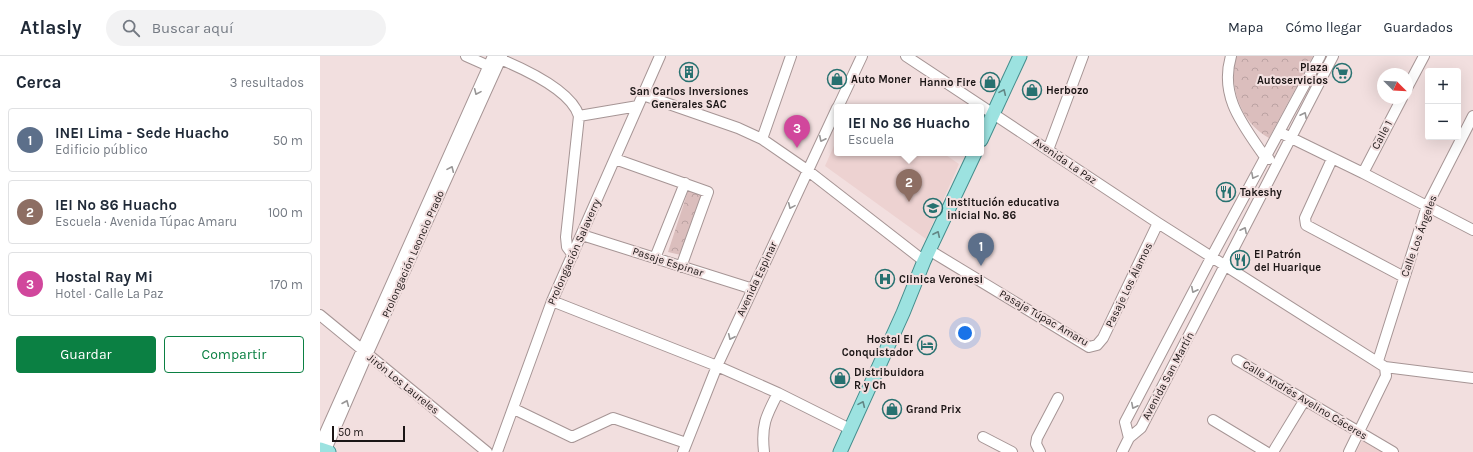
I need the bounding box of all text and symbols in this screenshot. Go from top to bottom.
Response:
search box [106,10,386,46]
text: Atlasly [20,17,82,39]
icon: search [120,17,142,39]
text: Buscar aquí [152,19,234,37]
text: Mapa [1228,19,1263,36]
text: Cómo llegar [1285,19,1361,36]
text: Guardados [1383,19,1453,36]
building icon: San Carlos Inversiones Generales SAC [678,61,700,83]
place label: Plaza Autoservicios [1257,61,1328,87]
supermarket icon: Plaza Autoservicios [1331,62,1353,84]
shop icon: Auto Moner [826,68,848,90]
north arrow [1377,68,1413,104]
map controls [1425,68,1461,140]
button: + [1425,68,1461,104]
shop icon: Hanno Fire [979,71,1001,93]
text: Cerca [16,72,61,92]
place label: Auto Moner [851,73,912,86]
text: 3 resultados [230,75,304,90]
place label: Hanno Fire [919,76,976,89]
shop icon: Herbozo [1021,79,1043,101]
place label: Herbozo [1046,84,1089,97]
place label: San Carlos Inversiones Generales SAC [629,85,749,111]
one-way arrow [474,87,482,95]
one-way arrow [998,89,1006,97]
popup [834,104,984,156]
button: − [1425,104,1461,140]
one-way arrow [1299,112,1307,119]
text: IEI No 86 Huacho [848,114,970,132]
pin: 3 [784,115,810,148]
street label: Calle 1 [1369,118,1395,152]
text: INEI Lima - Sede Huacho [55,124,229,142]
text: Escuela [848,132,894,147]
text: 1 [28,133,32,148]
text: 50 m [273,133,303,148]
one-way arrow [819,135,827,143]
street label: Avenida La Paz [1031,135,1099,187]
text: Edificio público [55,142,148,157]
one-way arrow [446,166,454,173]
pin: 2 [896,169,922,202]
one-way arrow [1251,172,1259,179]
restaurant icon: Takeshy [1215,181,1237,203]
place label: Takeshy [1240,186,1282,199]
street label: Prolongación Leoncio Prado [379,188,447,320]
street label: Calle Los Ángeles [1396,192,1440,279]
text: IEI No 86 Huacho [55,196,177,214]
place label: Institución educativa inicial No. 86 [947,196,1059,222]
street label: Prolongación Salaverry [545,197,603,307]
school or university icon: Institución educativa inicial No. 86 [922,197,944,219]
one-way arrow [788,202,796,209]
text: 2 [26,205,34,220]
text: 100 m [268,205,303,220]
text: Escuela · Avenida Túpac Amaru [55,214,237,229]
one-way arrow [1239,227,1246,234]
one-way arrow [932,230,940,238]
pin: 1 [968,233,994,266]
street label: Pasaje Los Álamos [1101,239,1155,330]
street label: Avenida Espinar [734,240,780,318]
street label: Pasaje Espinar [631,244,705,280]
place label: El Patrón del Huarique [1254,248,1321,274]
restaurant icon: El Patrón del Huarique [1229,249,1251,271]
text: Hostal Ray Mi [55,268,153,286]
hospital icon: Clinica Veronesi [874,268,896,290]
place label: Clinica Veronesi [899,273,983,286]
text: 3 [26,277,34,292]
text: 170 m [270,277,303,292]
text: Hotel · Calle La Paz [55,286,164,301]
one-way arrow [1191,286,1198,294]
street label: Pasaje Túpac Amaru [997,287,1091,349]
your location [955,323,975,343]
street label: Avenida San Martín [1139,330,1197,422]
one-way arrow [728,333,736,340]
place label: Hostal El Conquistador [842,333,914,359]
hotel icon: Hostal El Conquistador [916,334,938,356]
button: Guardar [16,336,156,373]
button: Compartir [164,336,304,373]
street label: Jirón Los Laureles [365,351,442,417]
street label: Calle Andrés Avelino Cáceres [1240,358,1370,443]
place label: Distribuidora R y Ch [854,366,924,392]
shop icon: Distribuidora R y Ch [829,367,851,389]
shop icon: Grand Prix [881,398,903,420]
one-way arrow [341,400,349,408]
one-way arrow [857,400,865,408]
one-way arrow [1131,401,1138,409]
place label: Grand Prix [906,403,961,416]
scale bar [332,424,405,443]
text: 50 m [338,426,364,439]

